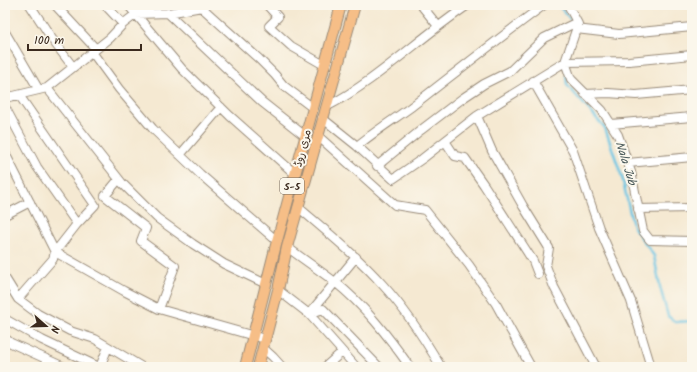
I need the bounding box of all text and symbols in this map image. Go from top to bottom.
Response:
scale bar [28,26,141,52]
text: 100 m [34,31,65,50]
street label: مری روڈ [289,127,317,169]
water label: Nala Jub [610,139,642,189]
road number: S-5 [280,178,304,194]
north arrow [26,306,66,346]
text: N [45,323,64,335]

